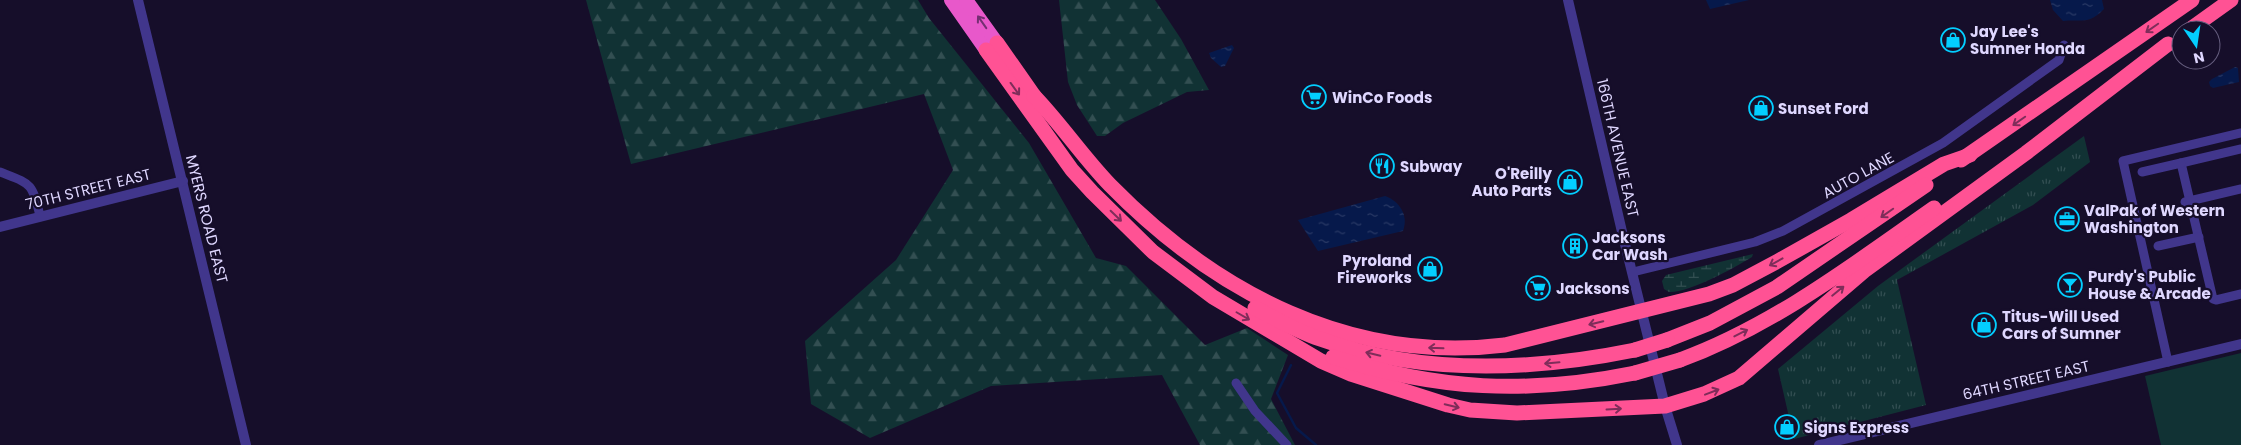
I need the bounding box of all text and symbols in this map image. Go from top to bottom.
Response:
one-way arrow [977,15,987,29]
north arrow [2171,20,2221,70]
place label: Jay Lee's Sumner Honda [1970,21,2085,59]
one-way arrow [2145,23,2159,33]
shop icon: Jay Lee's Sumner Honda [1940,27,1966,53]
text: N [2192,47,2206,69]
street label: 166TH AVENUE EAST [1592,77,1644,219]
one-way arrow [1010,82,1020,96]
supermarket icon: WinCo Foods [1301,84,1327,110]
place label: WinCo Foods [1332,87,1432,108]
shop icon: Sunset Ford [1748,95,1774,121]
place label: Sunset Ford [1778,98,1869,119]
one-way arrow [2012,116,2026,126]
street label: AUTO LANE [1818,147,1898,203]
street label: MYERS ROAD EAST [181,153,233,285]
restaurant icon: Subway [1369,153,1395,179]
place label: Subway [1400,156,1463,177]
street label: 70TH STREET EAST [23,163,153,215]
place label: O'Reilly Auto Parts [1472,163,1553,201]
shop icon: O'Reilly Auto Parts [1557,169,1583,195]
place label: ValPak of Western Washington [2084,200,2225,238]
office icon: ValPak of Western Washington [2054,206,2080,232]
one-way arrow [1880,208,1894,218]
one-way arrow [1109,210,1122,222]
place label: Jacksons Car Wash [1592,227,1668,265]
building icon: Jacksons Car Wash [1562,233,1588,259]
place label: Pyroland Fireworks [1337,250,1412,288]
shop icon: Pyroland Fireworks [1417,256,1443,282]
one-way arrow [1769,258,1783,268]
place label: Purdy's Public House & Arcade [2088,266,2211,304]
bar icon: Purdy's Public House & Arcade [2057,272,2083,298]
supermarket icon: Jacksons [1525,275,1551,301]
place label: Jacksons [1556,278,1630,299]
one-way arrow [1832,286,1845,297]
place label: Titus-Will Used Cars of Sumner [2002,306,2121,344]
one-way arrow [1236,311,1250,321]
shop icon: Titus-Will Used Cars of Sumner [1971,312,1997,338]
one-way arrow [1589,319,1605,329]
one-way arrow [1733,328,1748,337]
one-way arrow [1429,343,1445,353]
one-way arrow [1365,348,1381,358]
street label: 64TH STREET EAST [1960,355,2092,405]
one-way arrow [1544,358,1560,368]
one-way arrow [1704,386,1719,395]
one-way arrow [1444,402,1460,411]
one-way arrow [1606,404,1622,413]
shop icon: Signs Express [1774,414,1800,440]
place label: Signs Express [1804,417,1909,438]

